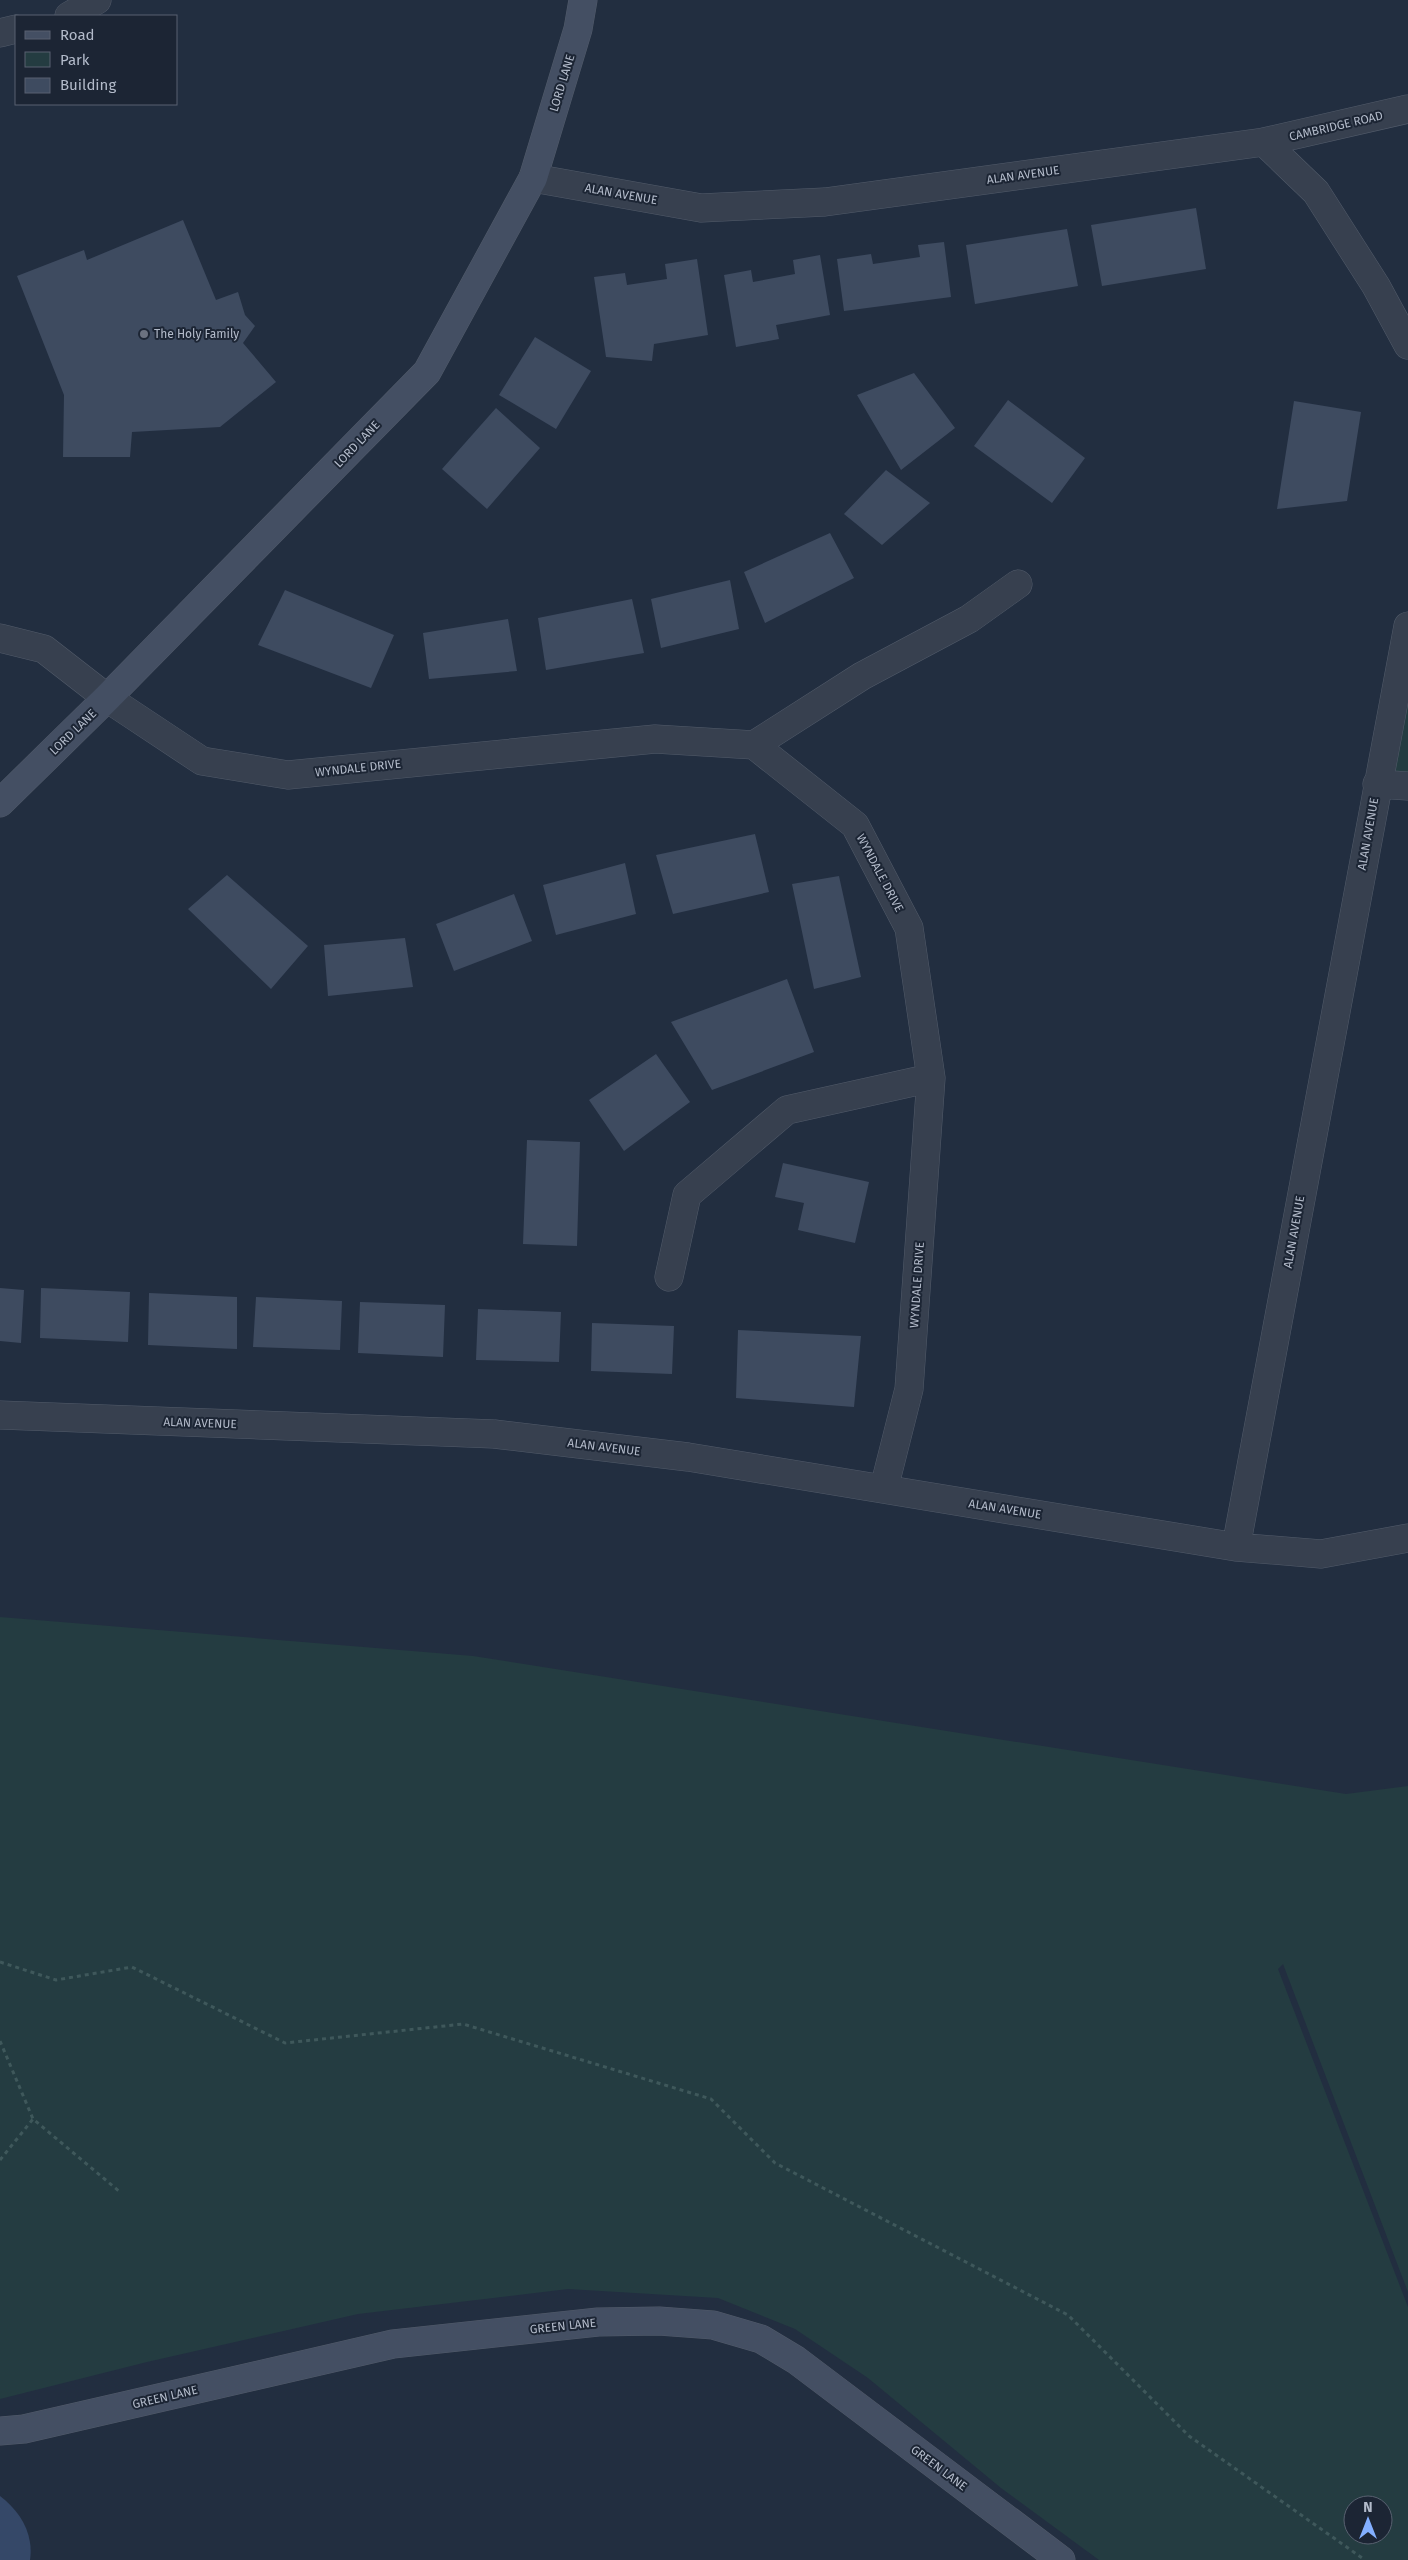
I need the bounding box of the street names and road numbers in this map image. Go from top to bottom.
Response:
street label: LORD LANE [547,53,577,113]
street label: CAMBRIDGE ROAD [1288,108,1385,144]
street label: ALAN AVENUE [986,163,1060,187]
street label: ALAN AVENUE [584,181,658,207]
street label: LORD LANE [331,418,383,470]
street label: LORD LANE [47,706,99,758]
street label: WYNDALE DRIVE [314,757,402,779]
street label: ALAN AVENUE [1355,797,1381,871]
street label: WYNDALE DRIVE [854,832,906,914]
street label: ALAN AVENUE [1281,1195,1307,1269]
street label: WYNDALE DRIVE [907,1241,927,1329]
street label: ALAN AVENUE [163,1415,237,1431]
street label: ALAN AVENUE [567,1436,641,1458]
street label: ALAN AVENUE [968,1496,1042,1522]
street label: GREEN LANE [529,2316,597,2336]
street label: GREEN LANE [131,2383,199,2411]
street label: GREEN LANE [908,2442,970,2494]

